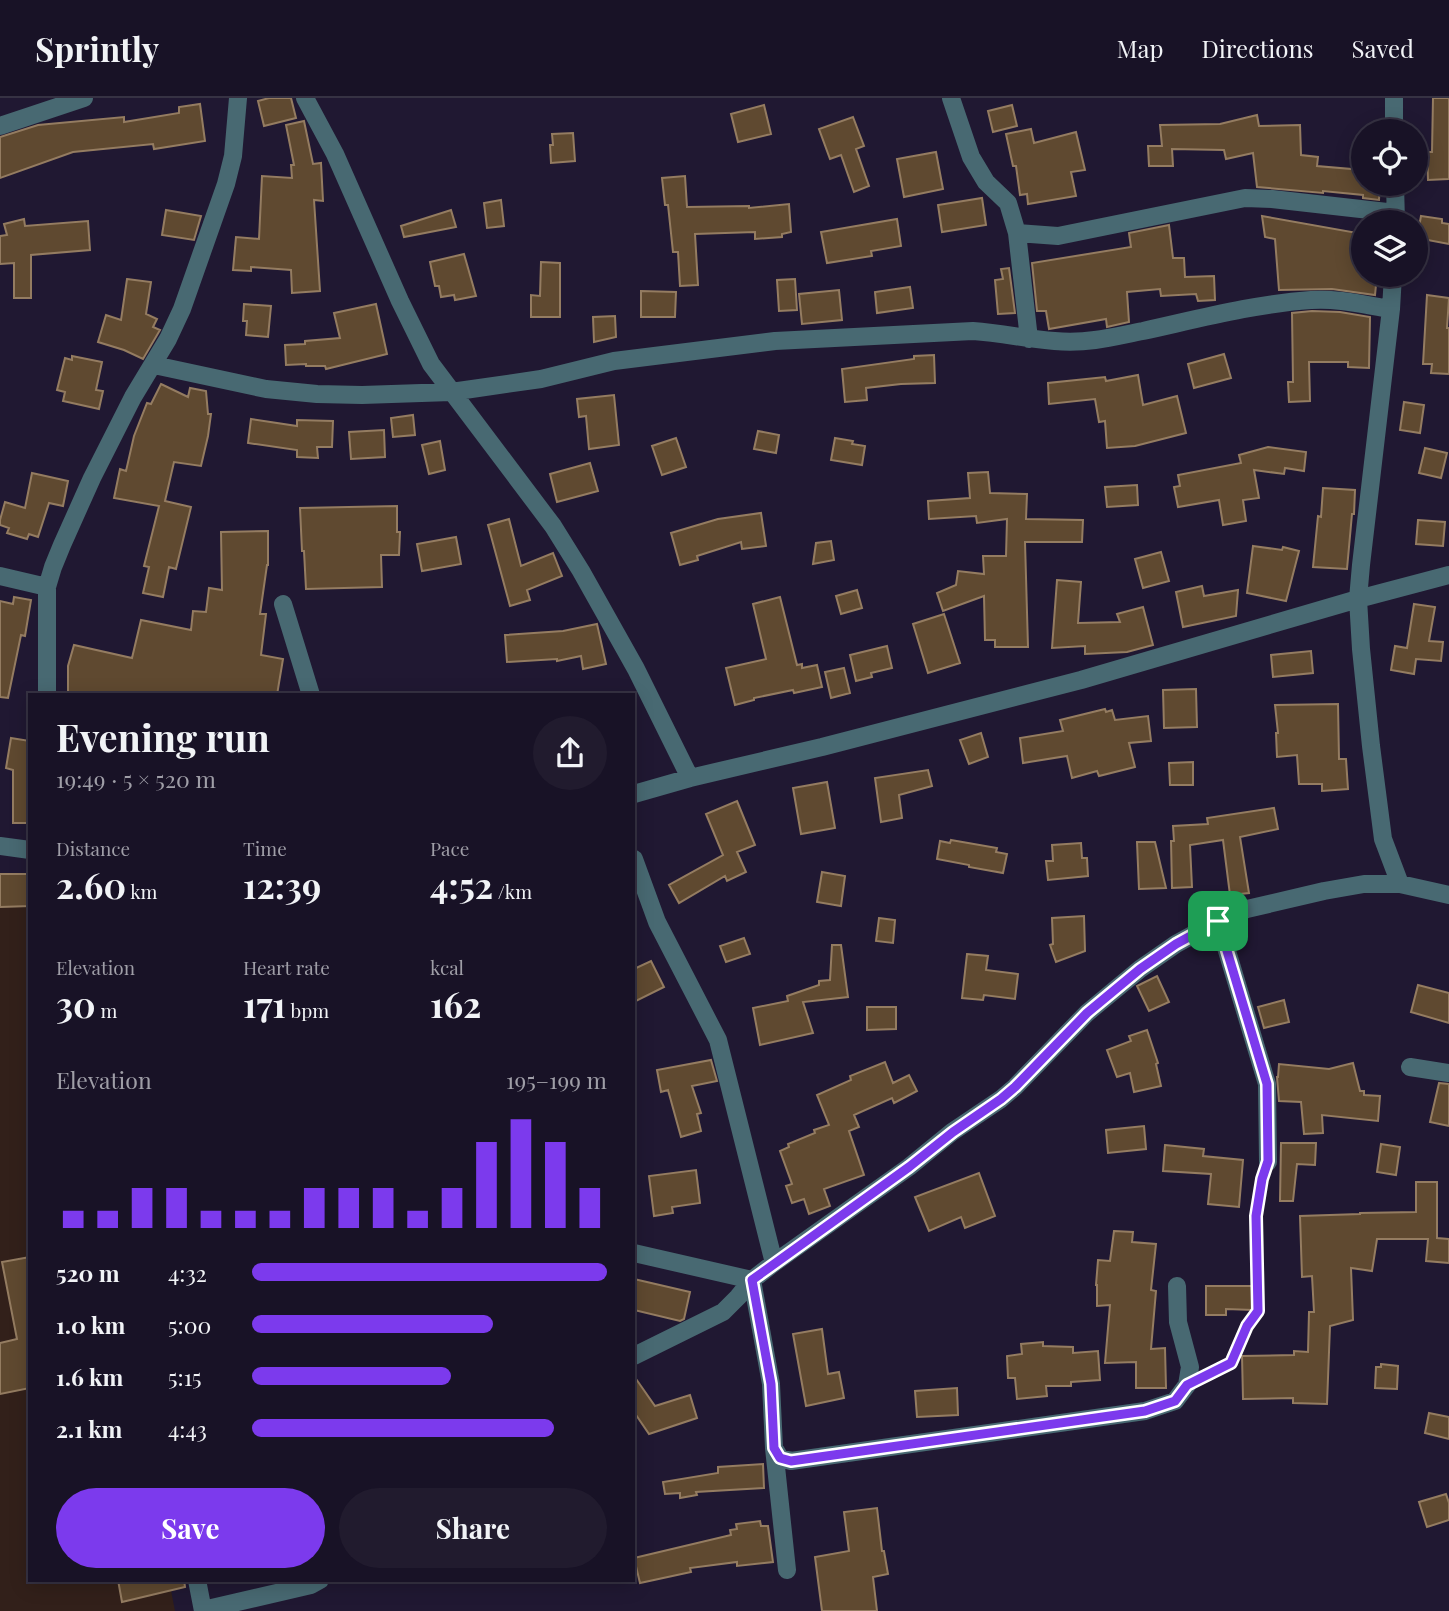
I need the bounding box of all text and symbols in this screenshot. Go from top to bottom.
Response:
text: Sprintly [35,26,159,70]
text: Map [1117,32,1163,64]
text: Directions [1201,32,1314,64]
text: Saved [1352,32,1414,64]
map controls [1351,119,1428,287]
button: locate [1351,119,1428,196]
button: layers [1351,210,1428,287]
text: Evening run [56,711,270,762]
button: share [533,716,607,790]
text: 19:49 · 5 × 520 m [56,763,216,794]
text: Distance [56,835,130,861]
text: Time [243,835,287,861]
text: Pace [430,835,469,861]
text: 2.60 [56,861,126,908]
text: 12:39 [243,861,321,908]
text: 4:52 [430,861,493,908]
text: km [126,878,157,904]
text: /km [493,878,532,904]
pin [1188,891,1248,951]
icon: arrive [1199,902,1237,940]
text: Elevation [56,954,135,980]
text: Heart rate [243,954,330,980]
text: kcal [430,954,464,980]
text: 30 [56,980,96,1027]
text: 171 [243,980,286,1027]
text: 162 [430,980,481,1027]
text: m [96,997,117,1023]
text: bpm [286,997,329,1023]
text: Elevation [56,1064,152,1095]
text: 195–199 m [506,1064,607,1095]
text: 520 m [56,1257,120,1288]
text: 4:32 [168,1257,207,1288]
text: 1.0 km [56,1309,125,1340]
text: 5:00 [168,1309,211,1340]
text: 1.6 km [56,1361,123,1392]
text: 5:15 [168,1361,201,1392]
text: 2.1 km [56,1413,122,1444]
text: 4:43 [168,1413,207,1444]
button: Save [56,1488,325,1568]
button: Share [339,1488,607,1568]

